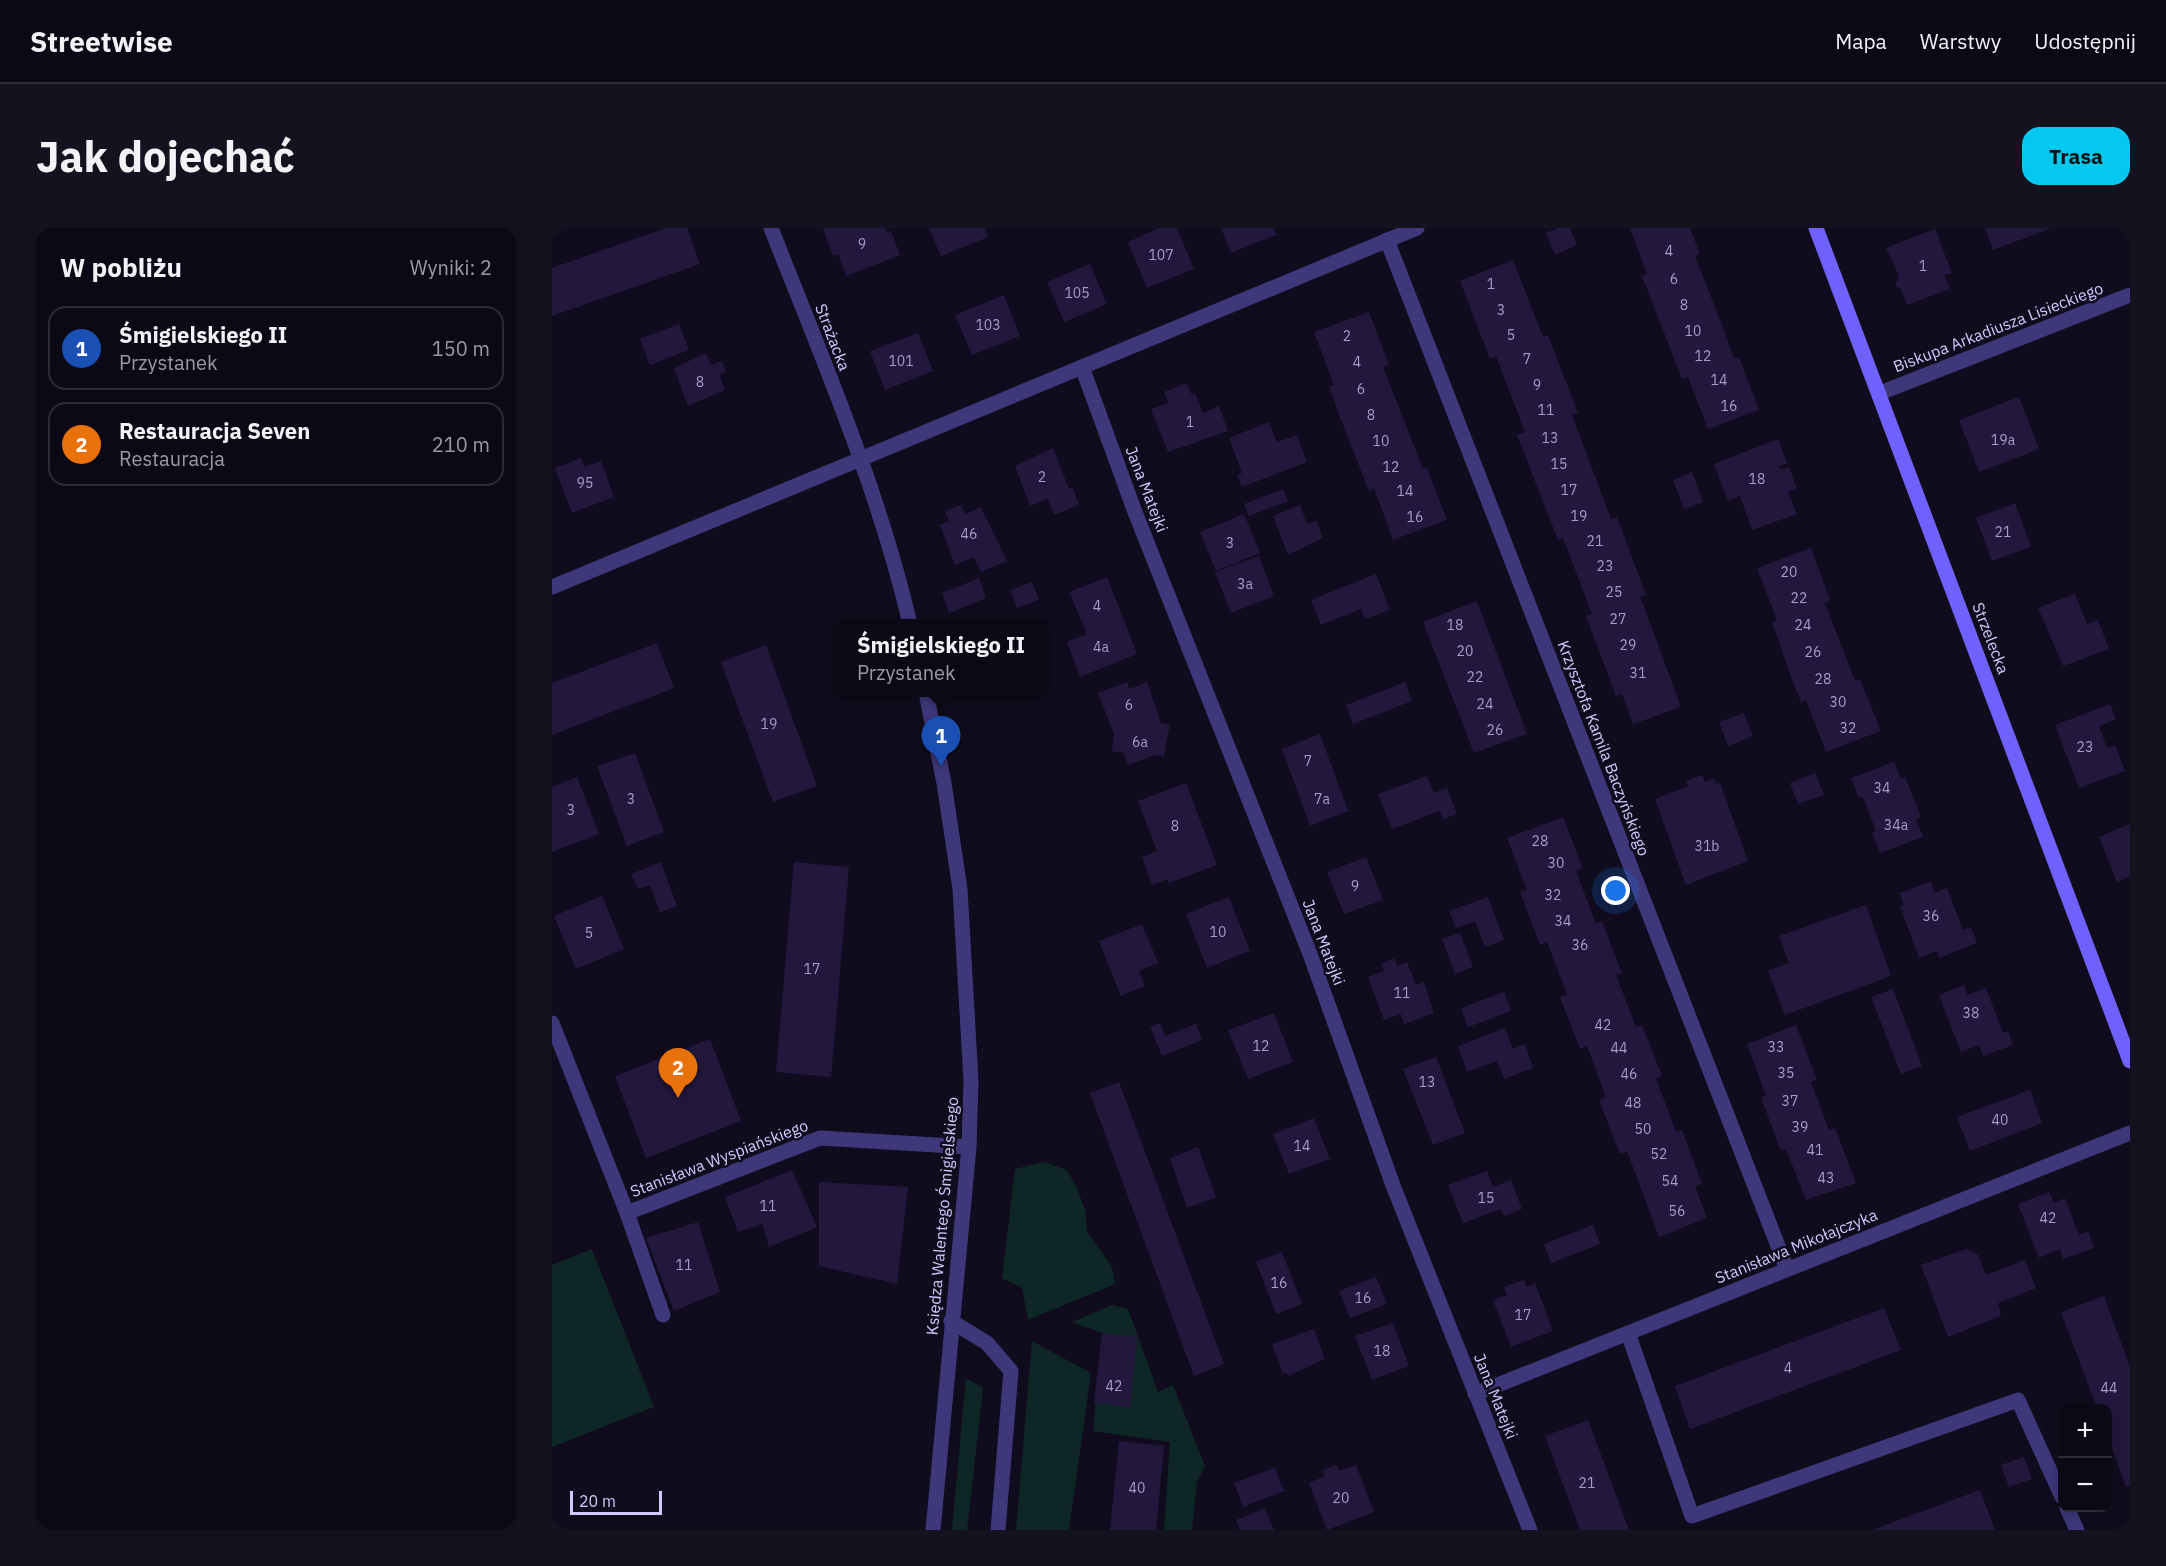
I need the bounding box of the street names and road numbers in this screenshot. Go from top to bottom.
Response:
street label: Biskupa Arkadiusza Lisieckiego [1890,278,2106,376]
street label: Strażacka [811,301,855,374]
street label: Jana Matejki [1121,443,1173,535]
street label: Strzelecka [1968,599,2014,677]
street label: Krzysztofa Kamila Baczyńskiego [1554,637,1654,859]
street label: Jana Matejki [1298,896,1350,988]
street label: Księdza Walentego Śmigielskiego [921,1096,962,1336]
street label: Stanisława Wyspiańskiego [627,1115,811,1201]
street label: Stanisława Mikołajczyka [1712,1204,1880,1288]
street label: Jana Matejki [1470,1350,1522,1442]

